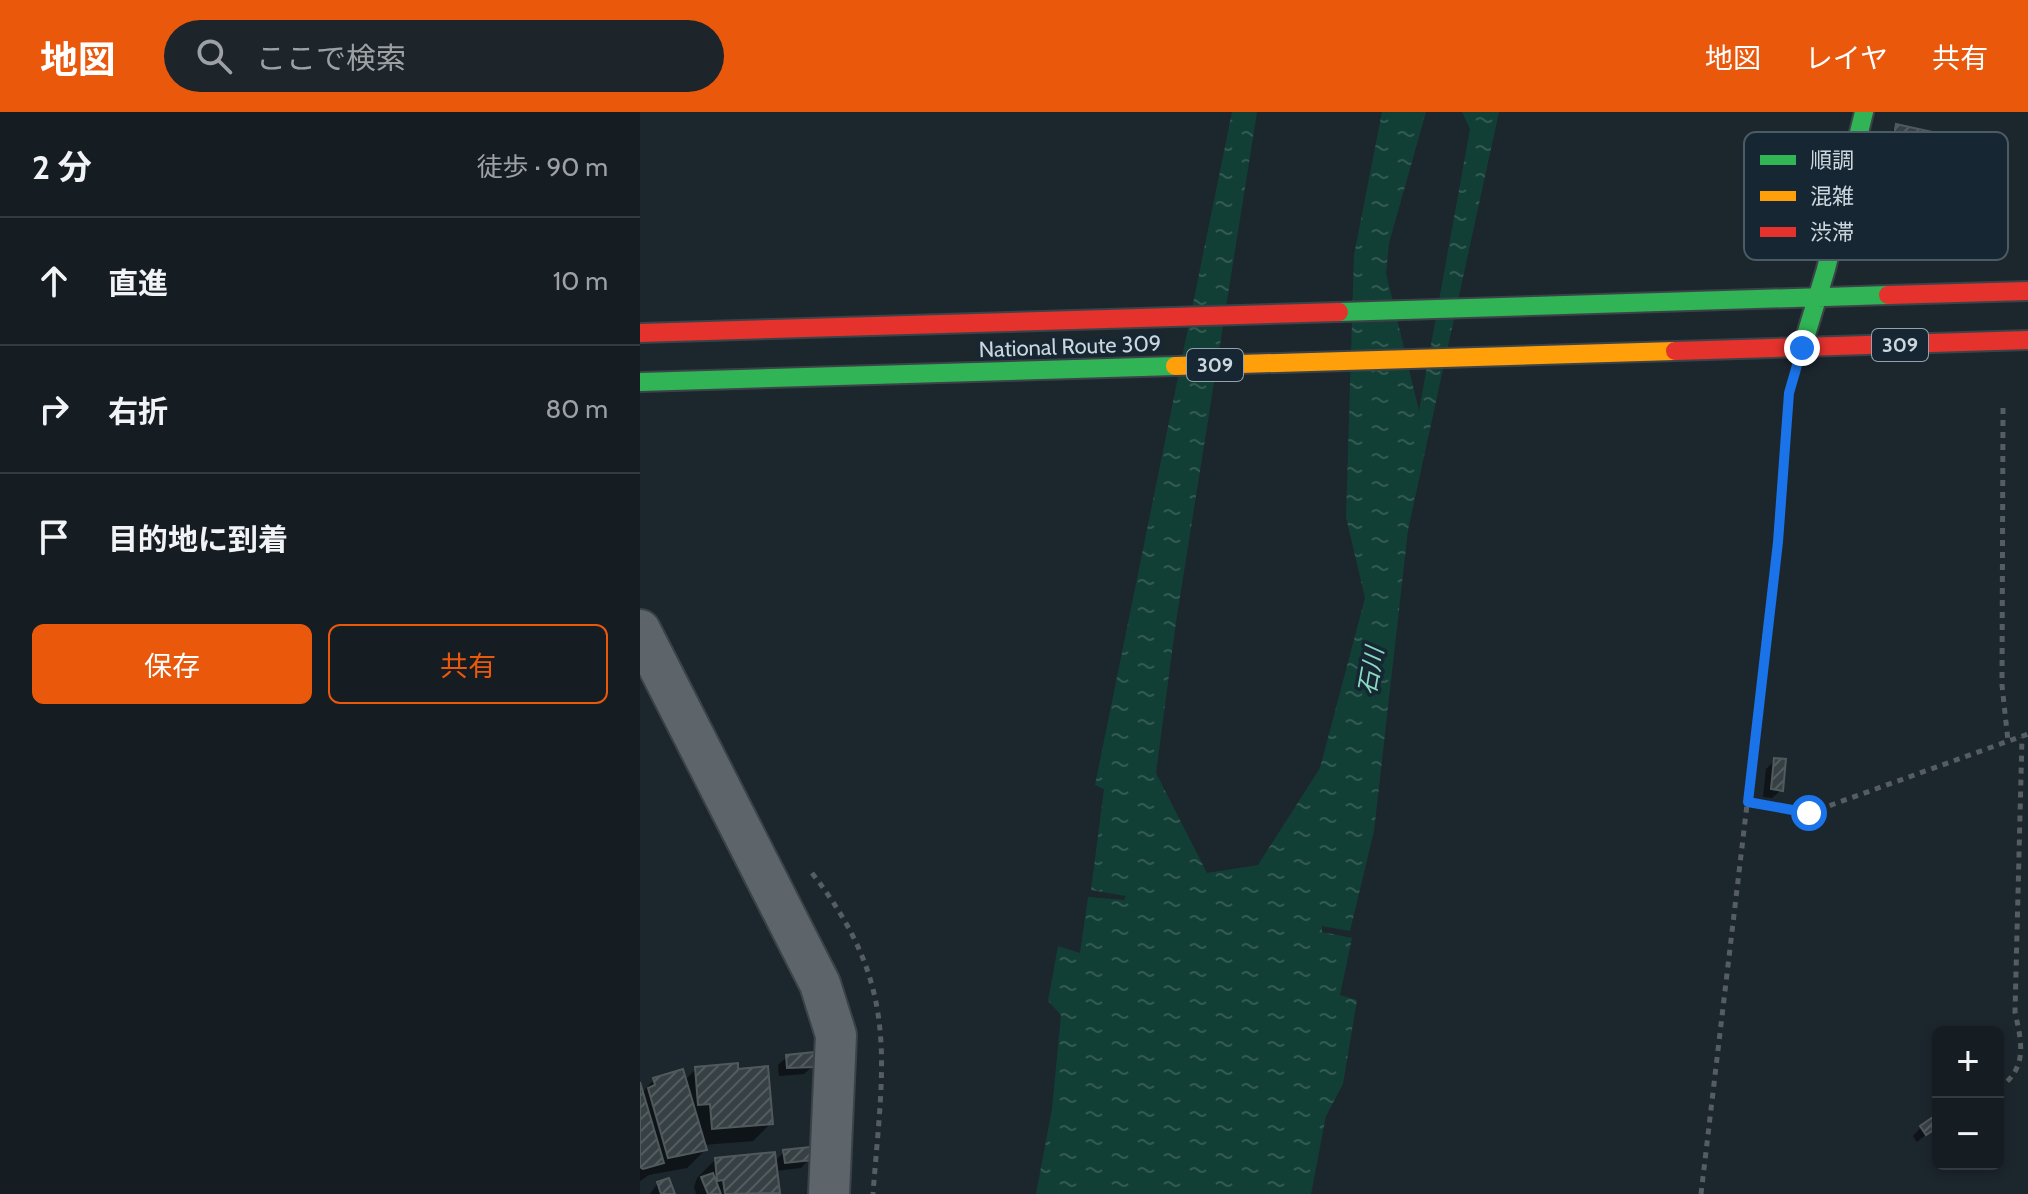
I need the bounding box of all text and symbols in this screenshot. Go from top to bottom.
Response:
search box [164,20,724,92]
icon: search [192,34,236,78]
text: 地図 [40,36,116,83]
text: ここで検索 [256,40,406,77]
text: 地図 [1705,41,1761,75]
text: レイヤ [1805,41,1888,75]
text: 共有 [1932,41,1988,75]
legend [1744,132,2008,260]
text: 2 分 [32,146,92,188]
text: 順調 [1810,147,1854,174]
text: 徒歩 · 90 m [477,151,608,183]
text: 混雑 [1810,183,1854,210]
text: 渋滞 [1810,219,1854,246]
icon: ahead [32,259,76,303]
text: 直進 [108,265,168,302]
text: 10 m [553,265,608,297]
road number: 309 [1872,329,1928,361]
street label: National Route 309 [978,330,1162,363]
route end [1784,330,1820,366]
road number: 309 [1187,349,1243,381]
icon: right [32,387,76,431]
text: 右折 [108,393,168,430]
text: 80 m [545,393,608,425]
icon: arrive [32,515,76,559]
text: 目的地に到着 [108,521,288,558]
button: 保存 [32,624,312,704]
button: 共有 [328,624,608,704]
water label: 石川 [1352,642,1389,697]
route start [1791,795,1827,831]
map controls [1932,1026,2004,1170]
button: + [1932,1026,2004,1098]
button: − [1932,1098,2004,1170]

